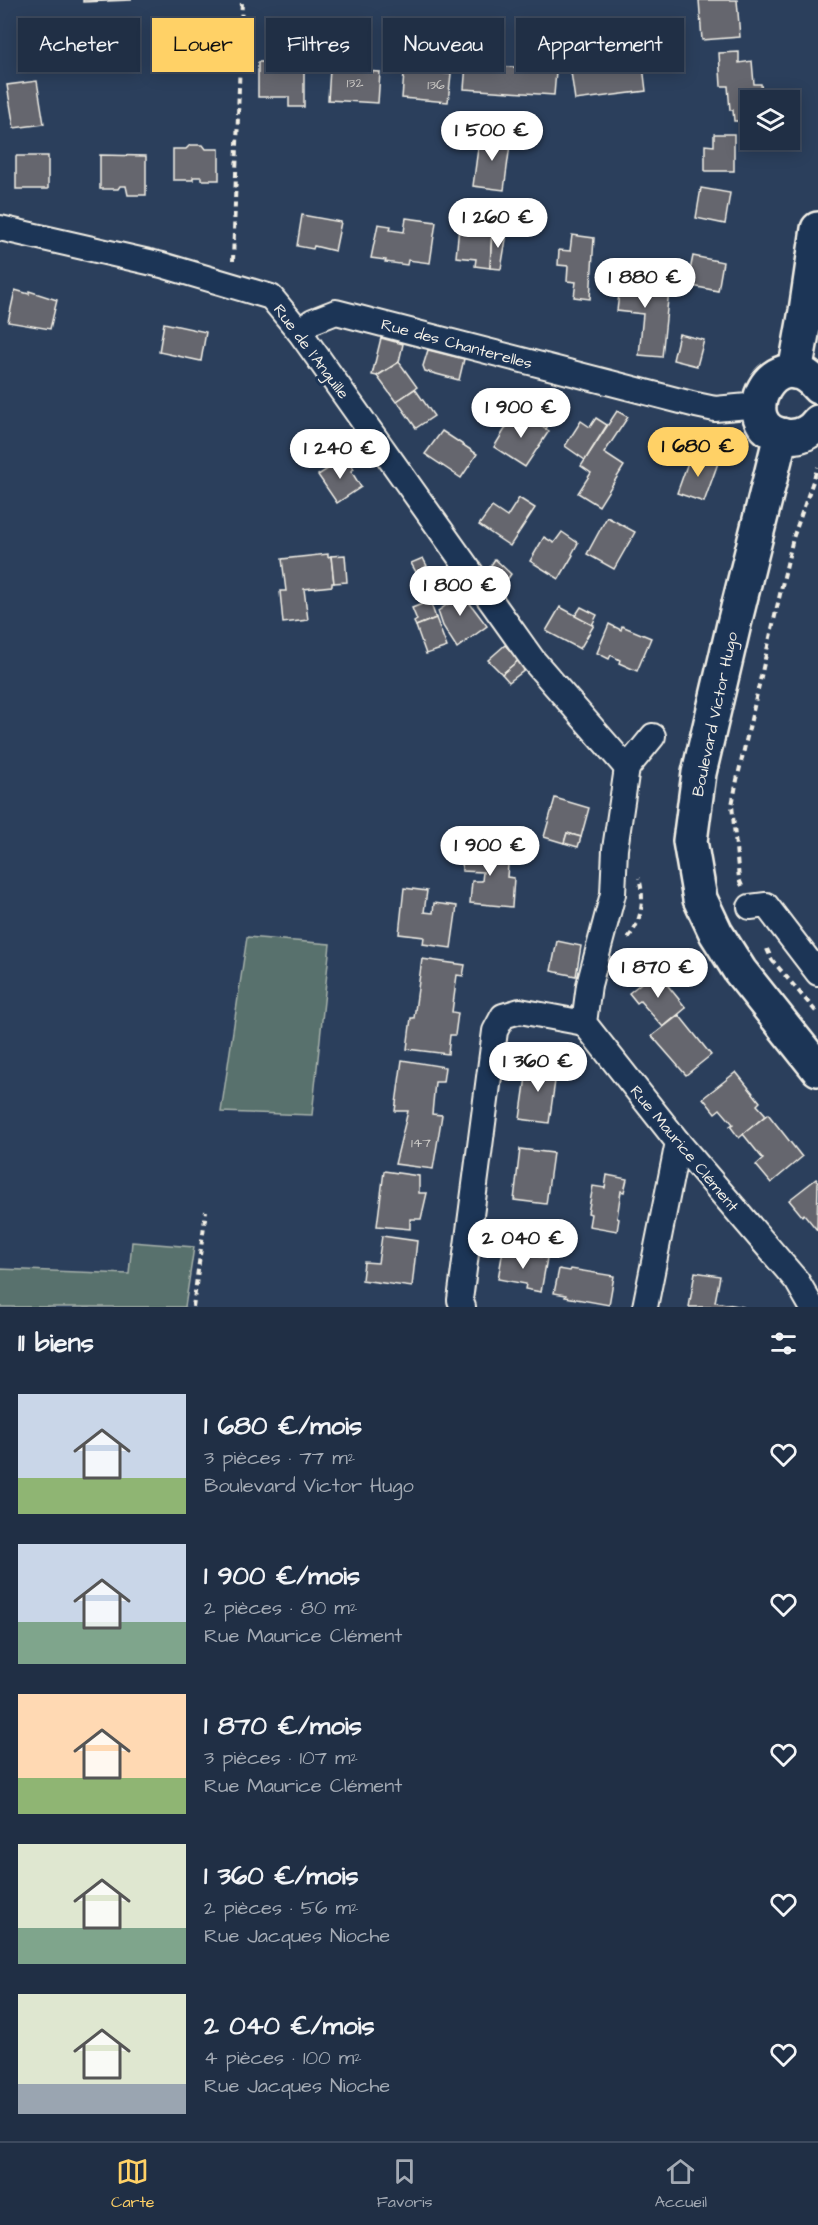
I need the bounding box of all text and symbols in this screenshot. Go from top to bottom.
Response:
chip: Acheter [18,18,140,72]
chip: Louer [152,18,254,72]
chip: Filtres [266,18,371,72]
chip: Nouveau [383,18,504,72]
chip: Appartement [516,18,684,72]
house number: 132 [347,73,363,93]
house number: 136 [427,75,445,95]
map controls [740,90,800,150]
button: layers [740,90,800,150]
pin: 1 500 € [437,111,547,162]
text: 1 500 € [455,116,529,144]
pin: 1 260 € [443,198,553,249]
text: 1 260 € [462,203,534,231]
pin: 1 880 € [590,258,700,309]
text: 1 880 € [608,263,682,291]
street label: Rue de l'Anguille [267,300,354,405]
street label: Rue des Chanterelles [379,313,535,375]
pin: 1 900 € [466,388,576,439]
text: 1 900 € [485,393,557,421]
pin: 1 680 € [643,427,753,478]
pin: 1 240 € [285,429,395,480]
text: 1 680 € [662,432,734,460]
text: 1 240 € [304,434,376,462]
pin: 1 800 € [405,566,515,617]
text: 1 800 € [424,571,496,599]
street label: Boulevard Victor Hugo [687,630,744,799]
pin: 1 900 € [435,826,545,877]
text: 1 900 € [454,831,526,859]
pin: 1 870 € [603,948,713,999]
text: 1 870 € [622,953,694,981]
pin: 1 360 € [483,1042,593,1093]
text: 1 360 € [503,1047,573,1075]
street label: Rue Maurice Clément [625,1081,744,1217]
house number: 147 [411,1133,431,1153]
pin: 2 040 € [468,1219,578,1270]
text: 2 040 € [482,1224,564,1252]
text: 11 biens [18,1325,94,1361]
icon: filters [767,1327,800,1360]
text: 1 680 €/mois [204,1408,362,1444]
icon: home [66,1418,138,1490]
icon: heart [767,1438,800,1471]
text: 3 pièces · 77 m² [204,1444,355,1472]
text: Boulevard Victor Hugo [204,1472,414,1500]
text: 1 900 €/mois [204,1558,360,1594]
icon: home [66,1568,138,1640]
icon: heart [767,1588,800,1621]
text: 2 pièces · 80 m² [204,1594,357,1622]
text: Rue Maurice Clément [204,1622,402,1650]
text: 1 870 €/mois [204,1708,362,1744]
icon: home [66,1718,138,1790]
icon: heart [767,1738,800,1771]
text: 3 pièces · 107 m² [204,1744,358,1772]
text: Rue Maurice Clément [204,1772,402,1800]
text: 1 360 €/mois [204,1858,358,1894]
icon: home [66,1868,138,1940]
icon: heart [767,1888,800,1921]
text: 2 pièces · 56 m² [204,1894,359,1922]
text: Rue Jacques Nioche [204,1922,390,1950]
text: 2 040 €/mois [204,2008,375,2044]
icon: home [66,2018,138,2090]
icon: heart [767,2038,800,2071]
text: 4 pièces · 100 m² [204,2044,362,2072]
text: Rue Jacques Nioche [204,2072,390,2100]
tab: Carte [111,2155,155,2213]
tab: Favoris [377,2155,433,2213]
tab: Accueil [655,2155,707,2213]

